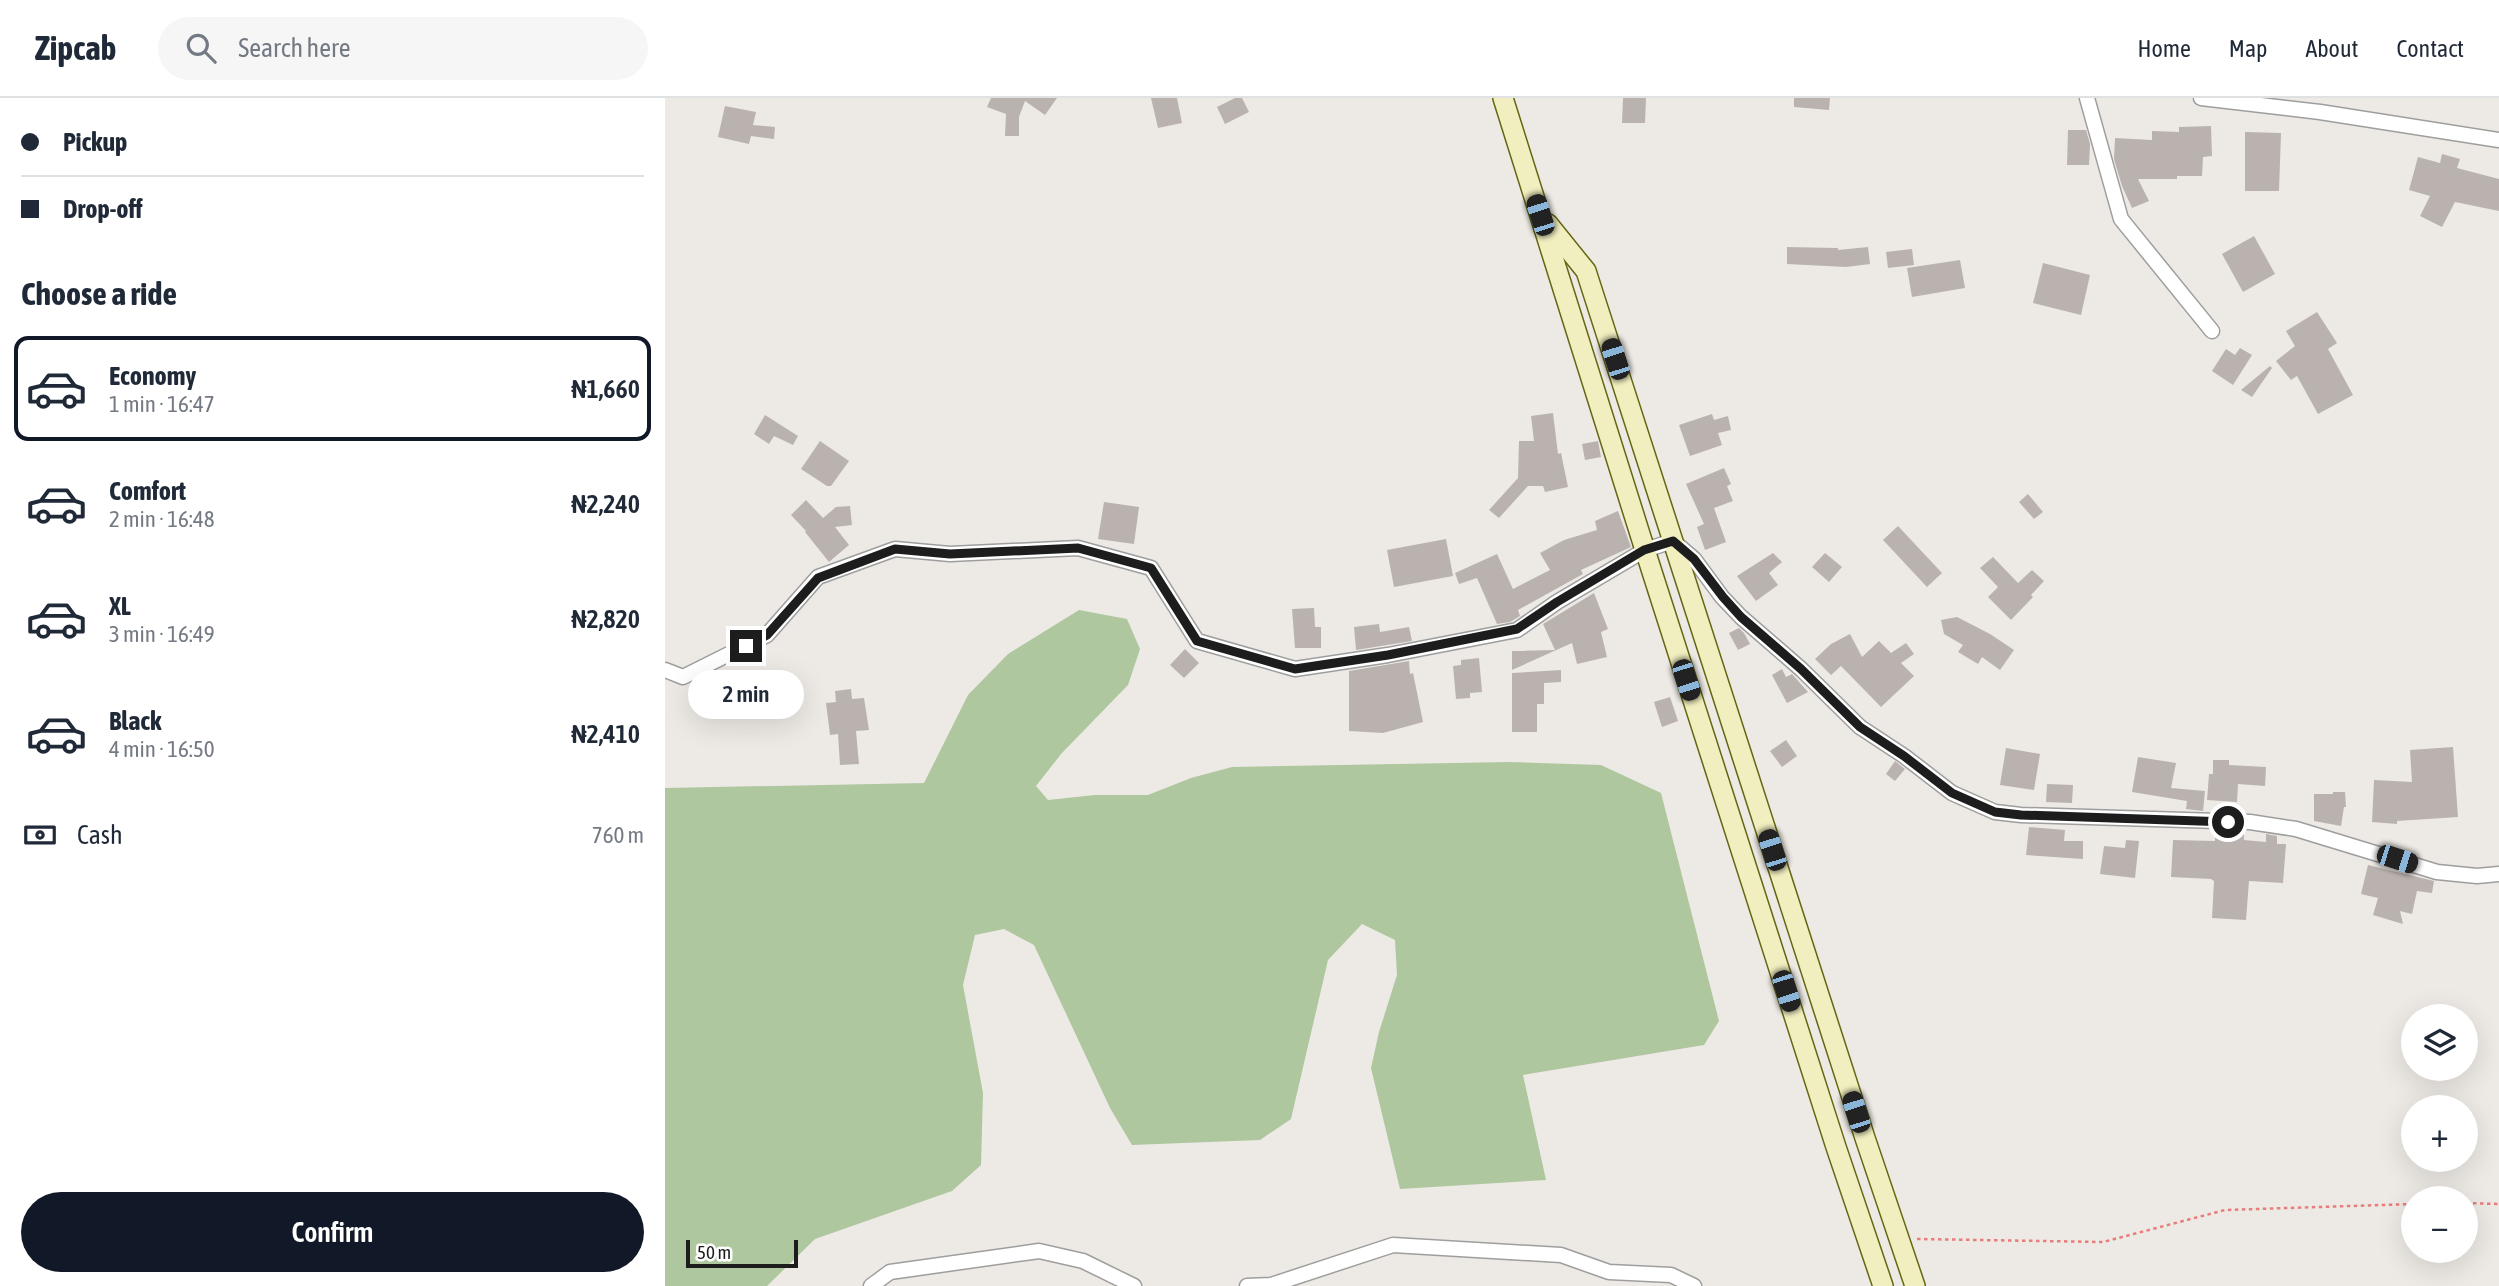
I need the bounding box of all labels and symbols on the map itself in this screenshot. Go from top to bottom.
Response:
car [1524,192,1557,238]
car [1599,336,1632,382]
route end [730,630,762,662]
car [1670,657,1703,703]
callout: 2 min [688,670,804,720]
route start [2212,806,2244,838]
car [1756,827,1789,873]
car [2374,843,2421,875]
car [1770,968,1803,1014]
car [1840,1089,1873,1135]
scale bar [686,1237,798,1269]

